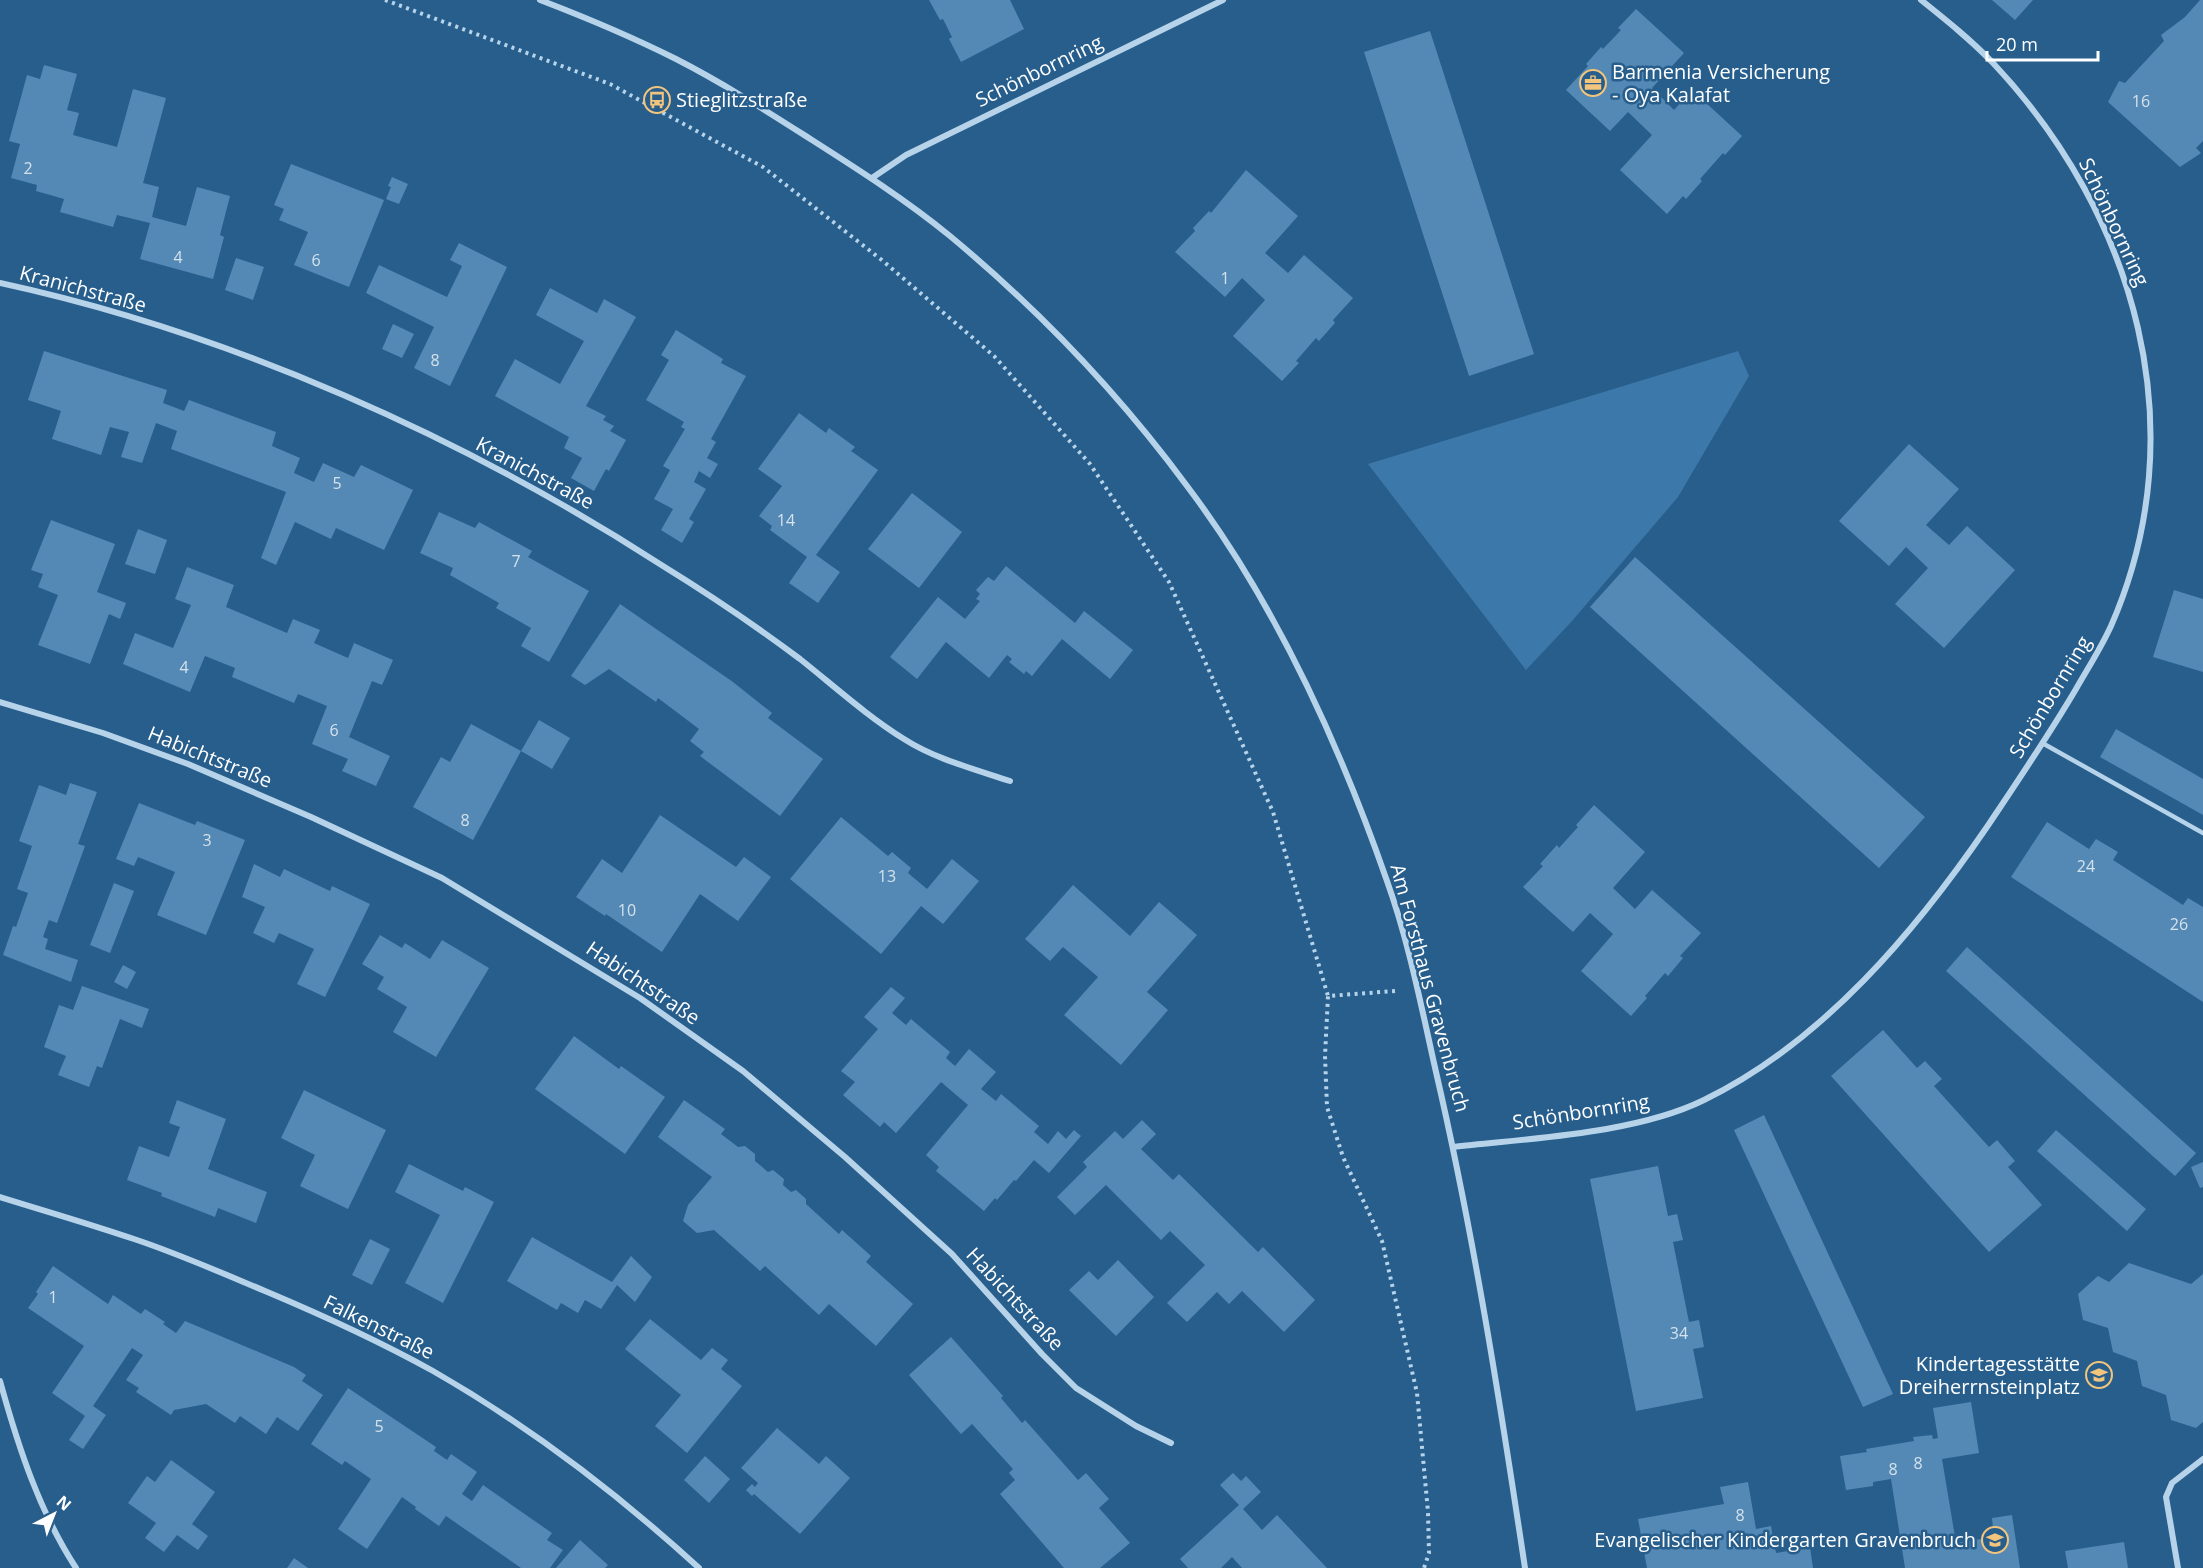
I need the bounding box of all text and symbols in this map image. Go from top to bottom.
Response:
scale bar [1987,24,2098,62]
street label: Schönbornring [971,28,1107,113]
text: 20 m [1996,32,2038,56]
place label: Barmenia Versicherung - Oya Kalafat [1612,58,1830,108]
office icon: Barmenia Versicherung - Oya Kalafat [1578,68,1608,98]
bus stop icon: Stieglitzstraße [642,85,672,115]
place label: Stieglitzstraße [676,86,807,113]
house number: 16 [2132,90,2150,112]
street label: Schönbornring [2073,153,2156,290]
house number: 2 [23,157,33,179]
house number: 4 [173,246,183,268]
house number: 6 [311,249,321,271]
street label: Kranichstraße [17,259,150,318]
house number: 1 [1220,267,1230,289]
house number: 8 [430,349,440,371]
street label: Kranichstraße [471,430,599,515]
house number: 5 [332,472,342,494]
house number: 14 [777,509,795,531]
house number: 7 [511,550,521,572]
street label: Schönbornring [2002,630,2097,763]
house number: 4 [179,656,189,678]
street label: Habichtstraße [144,719,276,794]
house number: 6 [329,719,339,741]
house number: 8 [460,809,470,831]
house number: 3 [202,829,212,851]
house number: 24 [2077,855,2095,877]
street label: Am Forsthaus Gravenbruch [1384,861,1477,1115]
house number: 13 [878,865,896,887]
house number: 10 [618,899,636,921]
house number: 26 [2170,913,2188,935]
street label: Habichtstraße [581,935,705,1031]
street label: Schönbornring [1511,1087,1651,1136]
street label: Habichtstraße [961,1241,1070,1356]
house number: 1 [48,1286,58,1308]
street label: Falkenstraße [319,1288,439,1365]
house number: 34 [1670,1322,1688,1344]
place label: Kindertagesstätte Dreiherrnsteinplatz [1899,1350,2080,1400]
school or university icon: Kindertagesstätte Dreiherrnsteinplatz [2084,1360,2114,1390]
house number: 5 [374,1415,384,1437]
house number: 8 [1913,1452,1923,1474]
house number: 8 [1888,1458,1898,1480]
north arrow [24,1484,84,1544]
text: N [52,1490,76,1515]
house number: 8 [1735,1504,1745,1526]
school or university icon: Evangelischer Kindergarten Gravenbruch [1980,1525,2010,1555]
place label: Evangelischer Kindergarten Gravenbruch [1594,1526,1976,1553]

